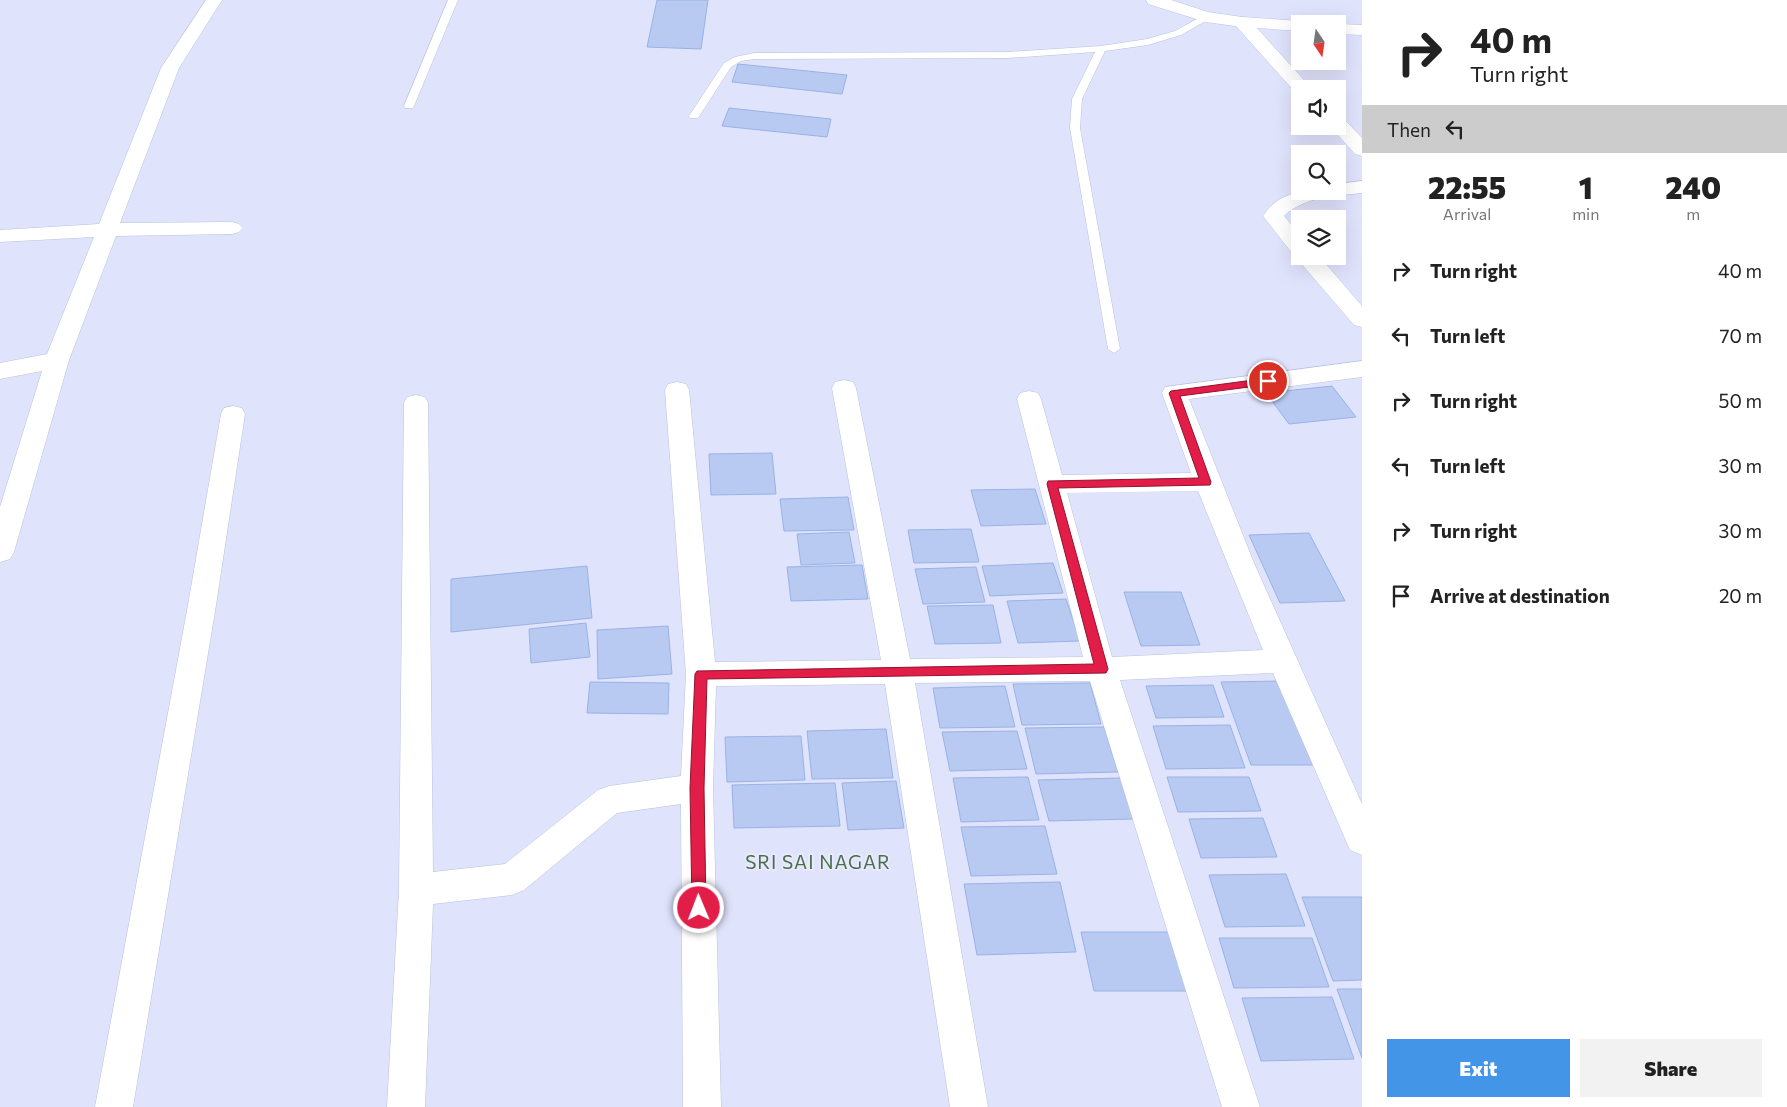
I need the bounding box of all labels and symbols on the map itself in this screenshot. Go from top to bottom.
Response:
north arrow [1291,15,1346,70]
pin [1247,360,1289,402]
district label: SRI SAI NAGAR [745,850,891,873]
position arrow [672,881,724,933]

